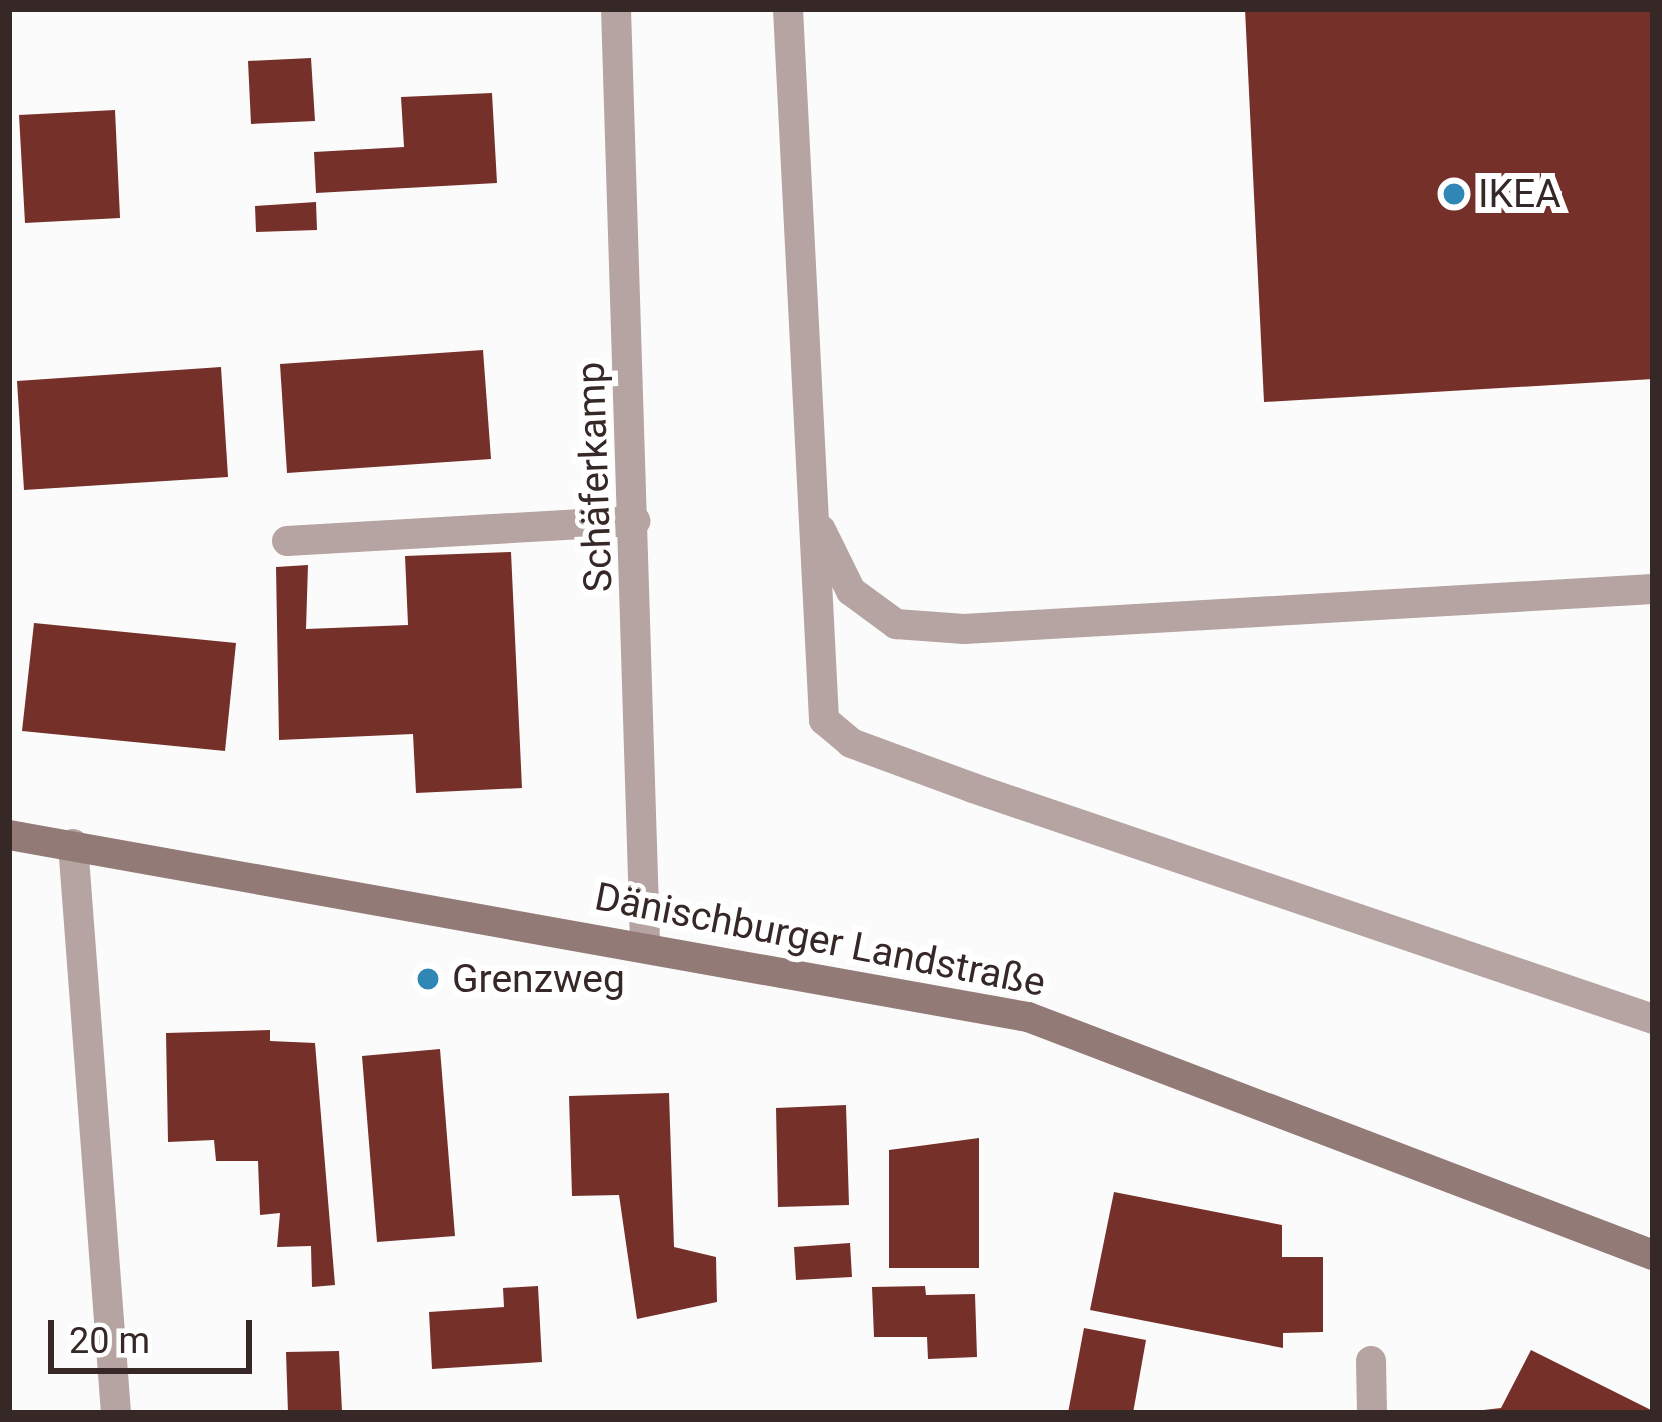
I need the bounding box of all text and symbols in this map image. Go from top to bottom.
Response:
place label: IKEA [1478,171,1561,217]
marker: IKEA [1441,181,1467,207]
street label: Schäferkamp [568,361,622,593]
street label: Dänischburger Landstraße [591,873,1049,1007]
place label: Grenzweg [452,956,625,1002]
marker: Grenzweg [415,966,441,992]
scale bar [54,1296,258,1370]
text: 20 m [69,1320,150,1362]

